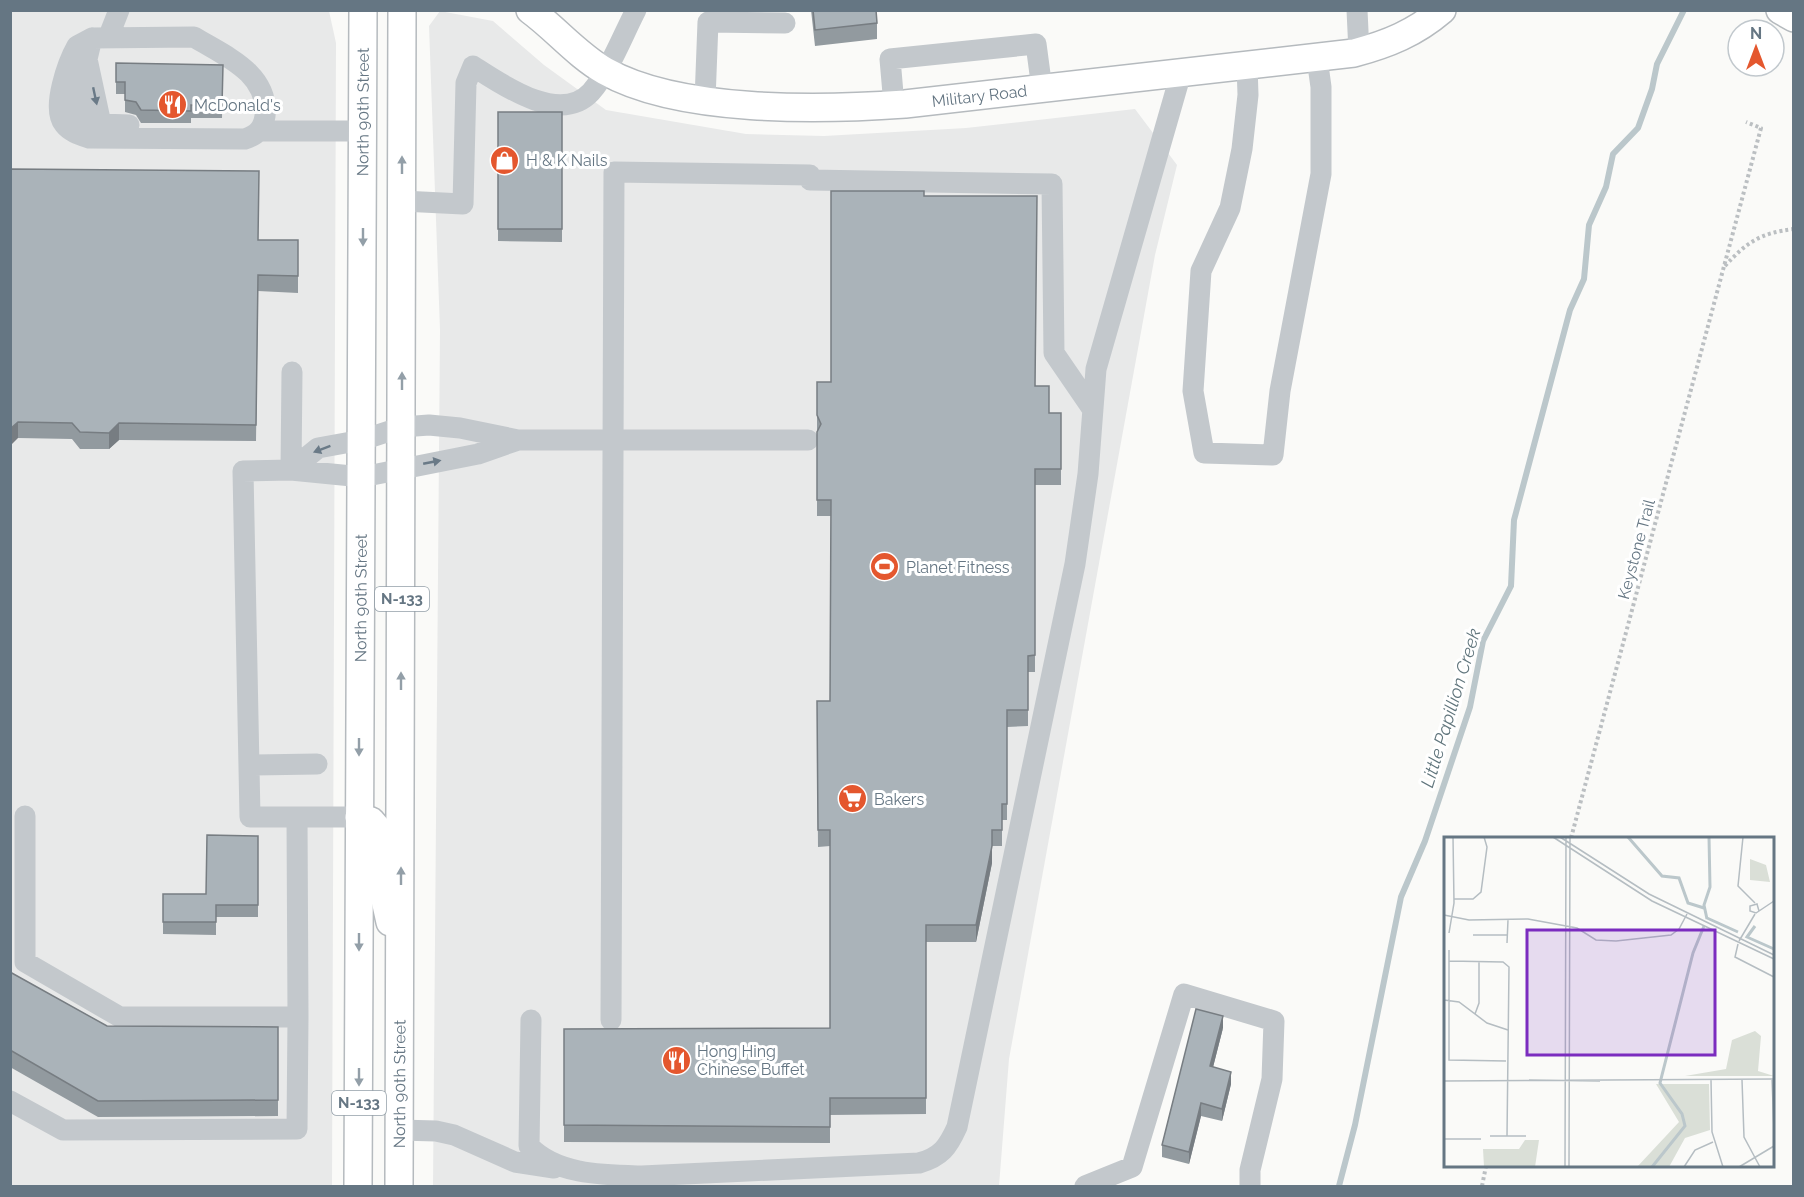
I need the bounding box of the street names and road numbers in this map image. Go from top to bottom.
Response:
street label: North 90th Street [353,47,373,176]
street label: Military Road [931,81,1028,111]
street label: Keystone Trail [1614,496,1659,601]
street label: North 90th Street [351,533,371,662]
road number: N-133 [375,587,429,611]
street label: North 90th Street [390,1019,409,1148]
road number: N-133 [332,1091,386,1115]

